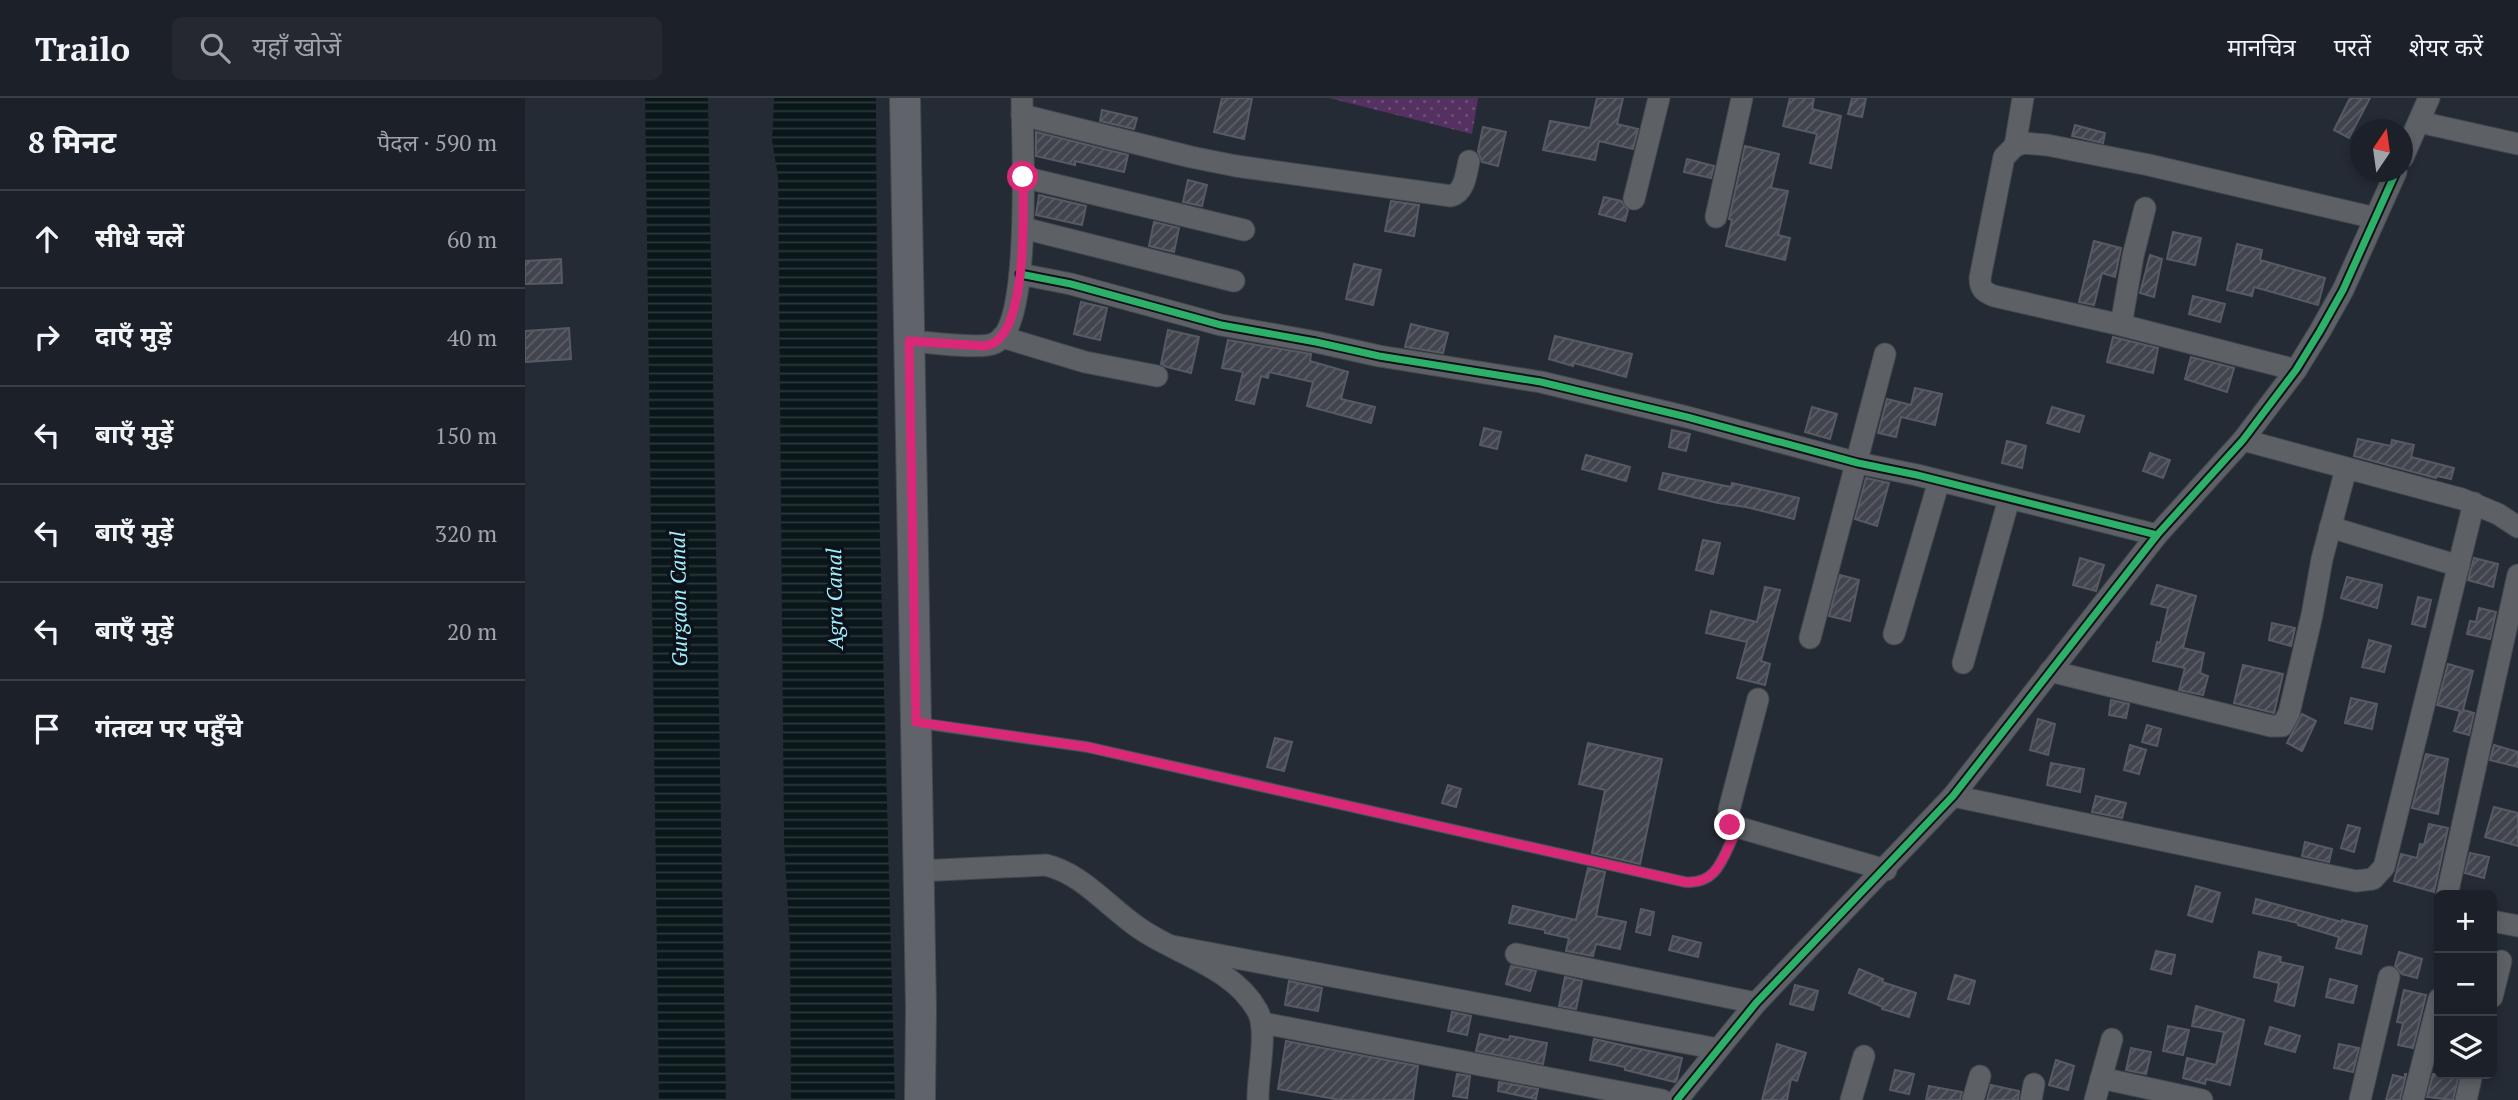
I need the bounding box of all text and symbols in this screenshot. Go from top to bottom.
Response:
search box [172,17,662,80]
text: Trailo [35,27,130,70]
icon: search [196,29,234,67]
text: यहाँ खोजें [252,29,341,63]
text: मानचित्र [2227,31,2296,63]
text: परतें [2334,31,2371,63]
text: शेयर करें [2409,31,2483,63]
north arrow [2350,119,2413,182]
text: 8 मिनट [28,122,116,162]
text: पैदल · 590 m [377,127,497,158]
route start [1007,161,1038,192]
icon: ahead [28,220,66,258]
text: सीधे चलें [95,220,184,254]
text: 60 m [447,224,497,255]
icon: right [28,318,66,356]
text: दाएँ मुड़ें [95,318,172,352]
text: 40 m [447,322,497,353]
icon: left [28,416,66,454]
text: बाएँ मुड़ें [95,416,173,450]
text: 150 m [435,420,497,451]
icon: left [28,514,66,552]
text: बाएँ मुड़ें [95,514,173,548]
text: 320 m [435,518,497,549]
water label: Gurgaon Canal [663,531,693,667]
water label: Agra Canal [819,548,849,652]
icon: left [28,612,66,650]
text: बाएँ मुड़ें [95,612,173,646]
text: 20 m [447,616,497,647]
icon: arrive [28,710,66,748]
text: गंतव्य पर पहुँचे [95,710,243,744]
route end [1714,809,1745,840]
map controls [2434,890,2497,1079]
button: + [2434,890,2497,953]
button: − [2434,953,2497,1016]
button: layers [2434,1016,2497,1079]

